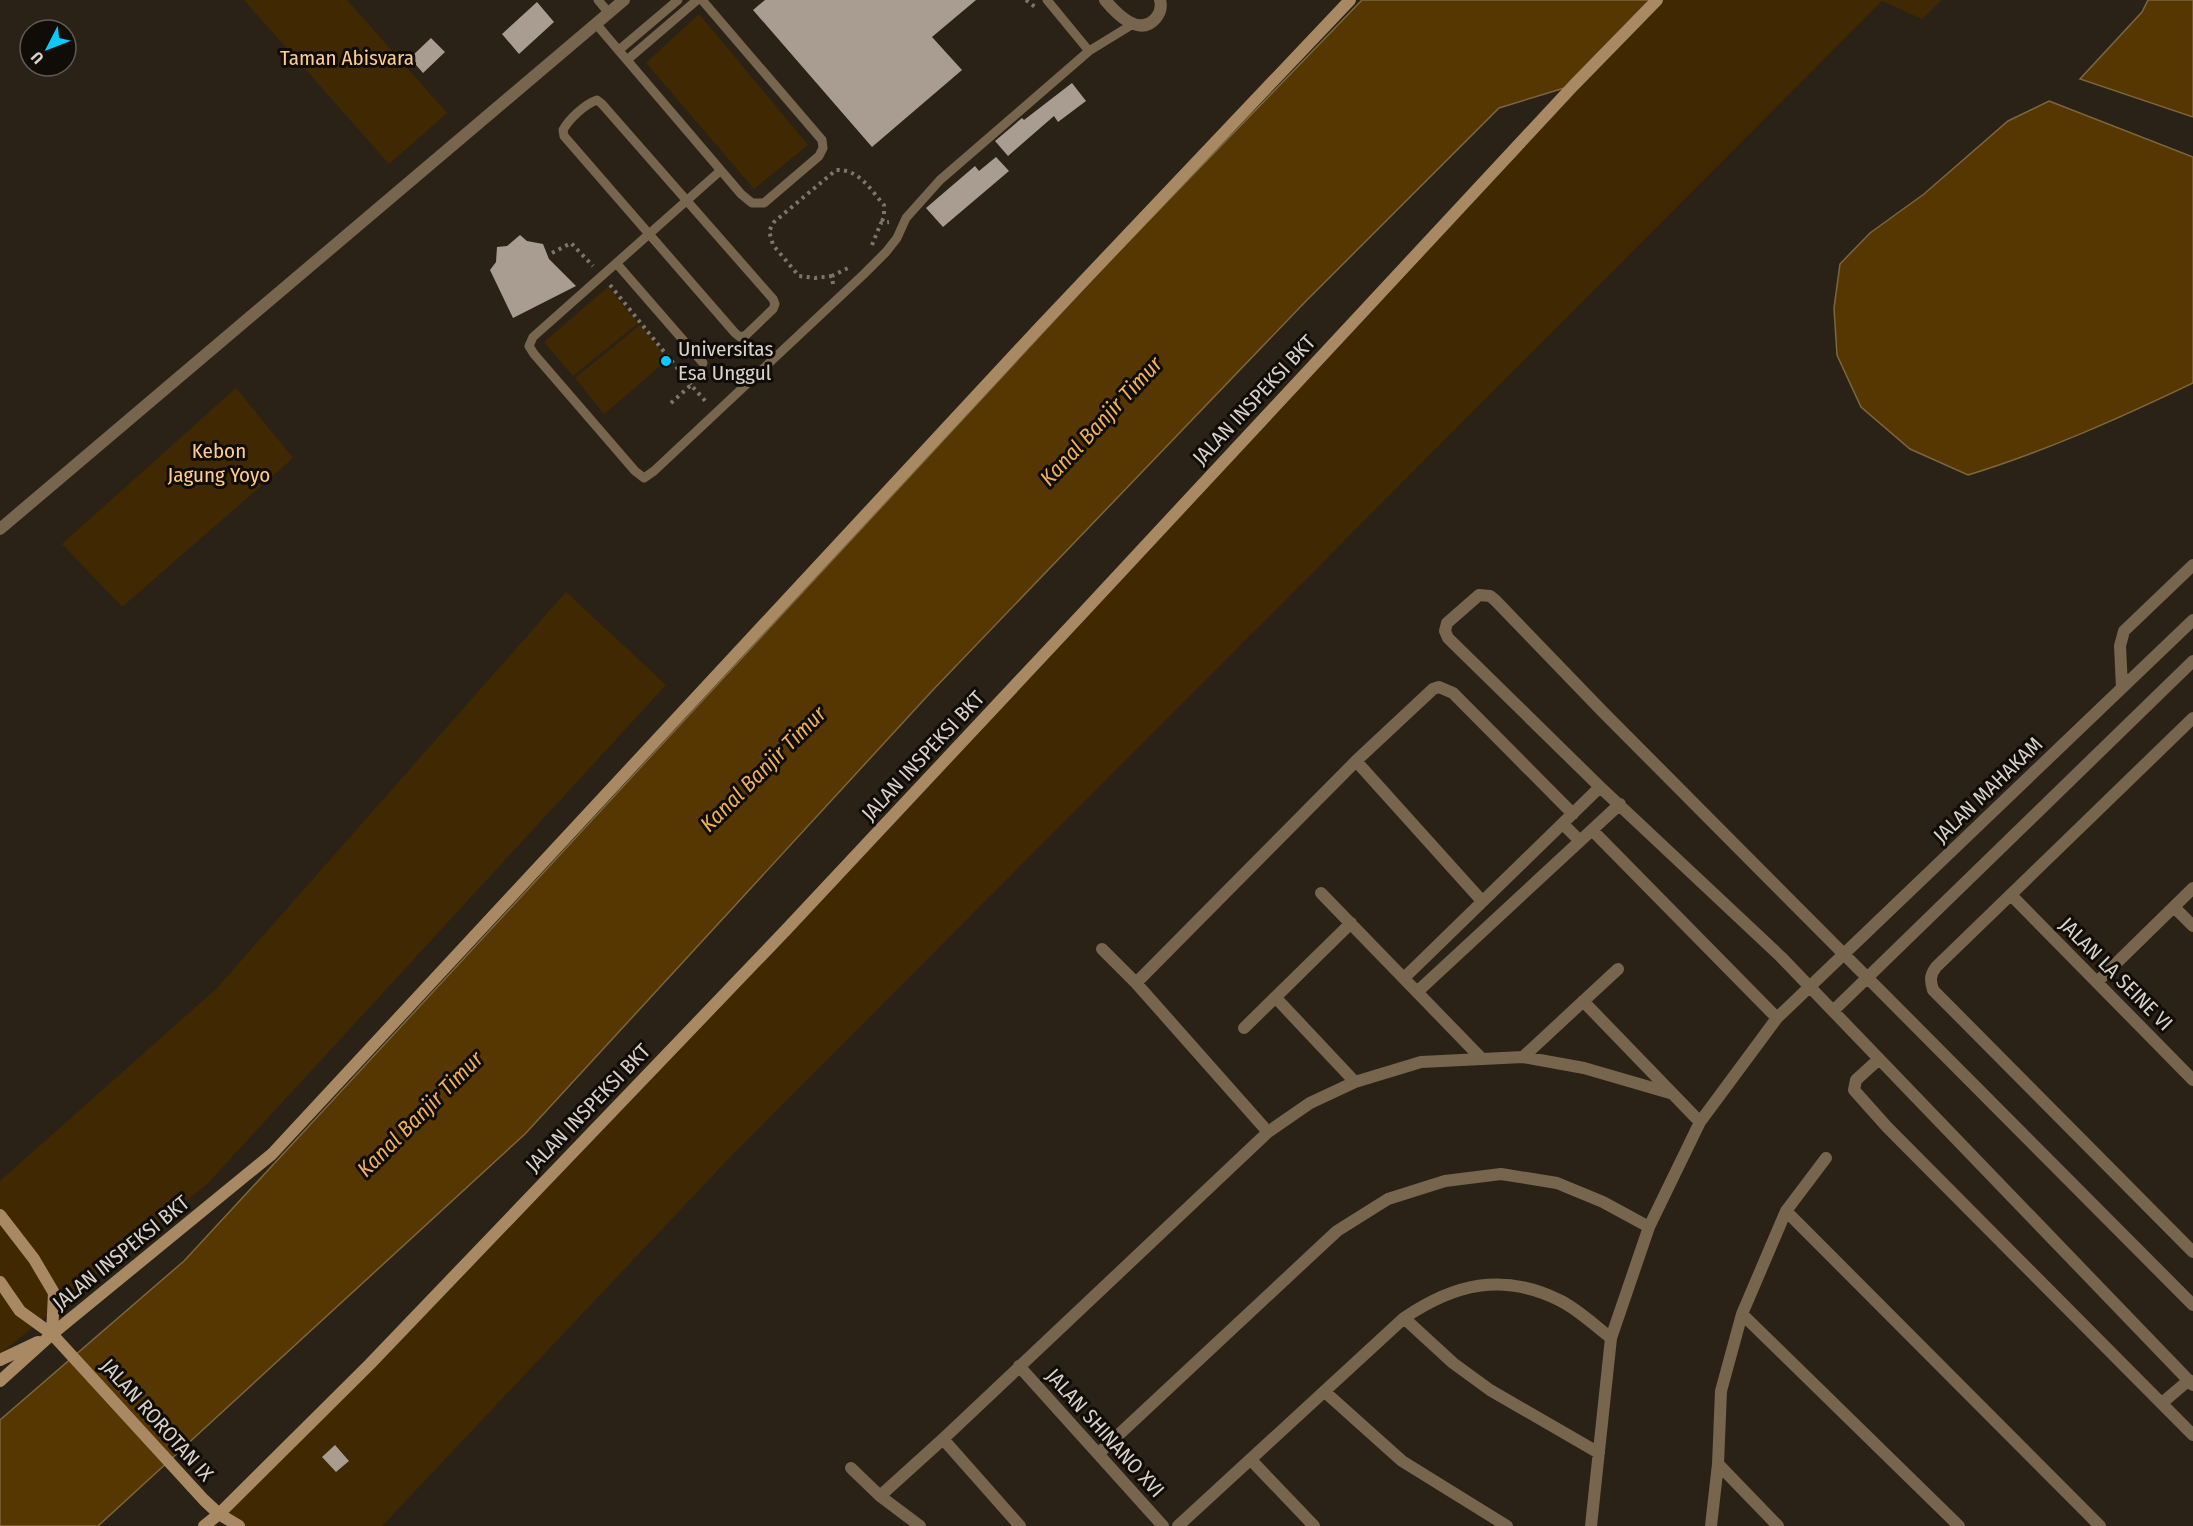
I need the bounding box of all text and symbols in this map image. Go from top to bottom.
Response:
north arrow [18,18,78,78]
park label: Taman Abisvara [280,45,414,71]
text: U [27,48,47,68]
street label: JALAN INSPEKSI BKT [1187,329,1321,470]
place label: Universitas Esa Unggul [678,336,773,386]
water label: Kanal Banjir Timur [1034,350,1169,491]
marker: Universitas Esa Unggul [659,354,673,368]
park label: Kebon Jagung Yoyo [168,438,270,488]
street label: JALAN INSPEKSI BKT [856,685,990,826]
water label: Kanal Banjir Timur [694,699,833,838]
street label: JALAN MAHAKAM [1928,731,2048,849]
street label: JALAN LA SEINE VI [2054,912,2178,1036]
street label: JALAN INSPEKSI BKT [520,1038,656,1178]
water label: Kanal Banjir Timur [351,1044,490,1183]
street label: JALAN INSPEKSI BKT [47,1190,195,1316]
street label: JALAN ROROTAN IX [95,1353,219,1487]
street label: JALAN SHINANO XVI [1040,1363,1170,1503]

